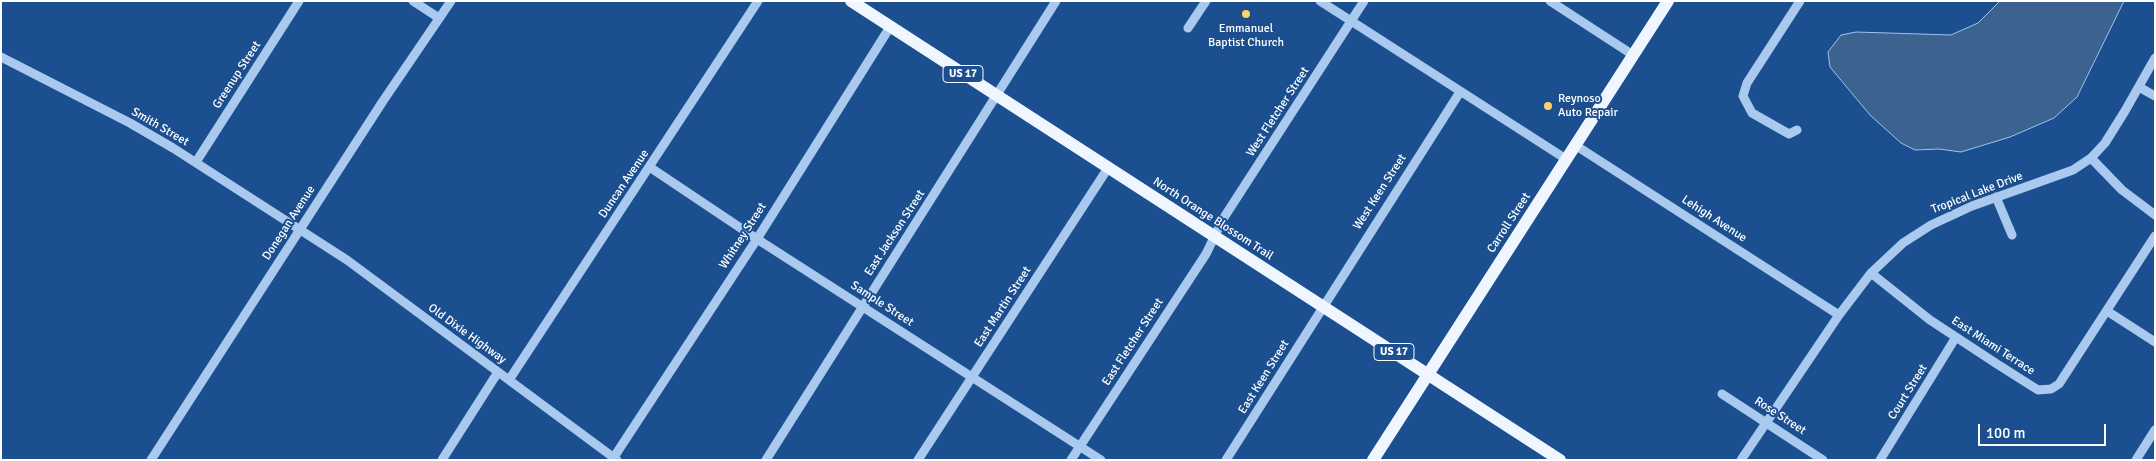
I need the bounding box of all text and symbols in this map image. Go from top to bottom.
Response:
marker: Emmanuel Baptist Church [1240,8,1252,20]
place label: Emmanuel Baptist Church [1208,22,1284,50]
street label: Greenup Street [210,39,264,111]
street label: West Fletcher Street [1244,64,1312,160]
road number: US 17 [943,66,983,82]
place label: Reynoso Auto Repair [1558,92,1618,120]
marker: Reynoso Auto Repair [1542,100,1554,112]
street label: Smith Street [129,105,191,149]
street label: Duncan Avenue [596,147,652,221]
street label: West Keen Street [1350,151,1410,233]
street label: Tropical Lake Drive [1929,169,2025,217]
street label: North Orange Blossom Trail [1150,175,1276,263]
street label: Donegan Avenue [260,183,318,263]
street label: East Jackson Street [862,187,928,279]
street label: Carroll Street [1484,190,1534,256]
street label: Lehigh Avenue [1679,193,1749,245]
street label: Whitney Street [716,200,770,272]
street label: East Martin Street [972,264,1034,350]
street label: Sample Street [848,278,916,330]
street label: East Fletcher Street [1099,296,1167,388]
street label: Old Dixie Highway [425,301,509,367]
street label: East Miami Terrace [1949,314,2037,378]
street label: East Keen Street [1236,337,1292,417]
road number: US 17 [1374,344,1414,361]
street label: Court Street [1885,362,1931,422]
street label: Rose Street [1752,394,1808,438]
scale bar [1981,414,2108,446]
text: 100 m [1986,424,2026,442]

